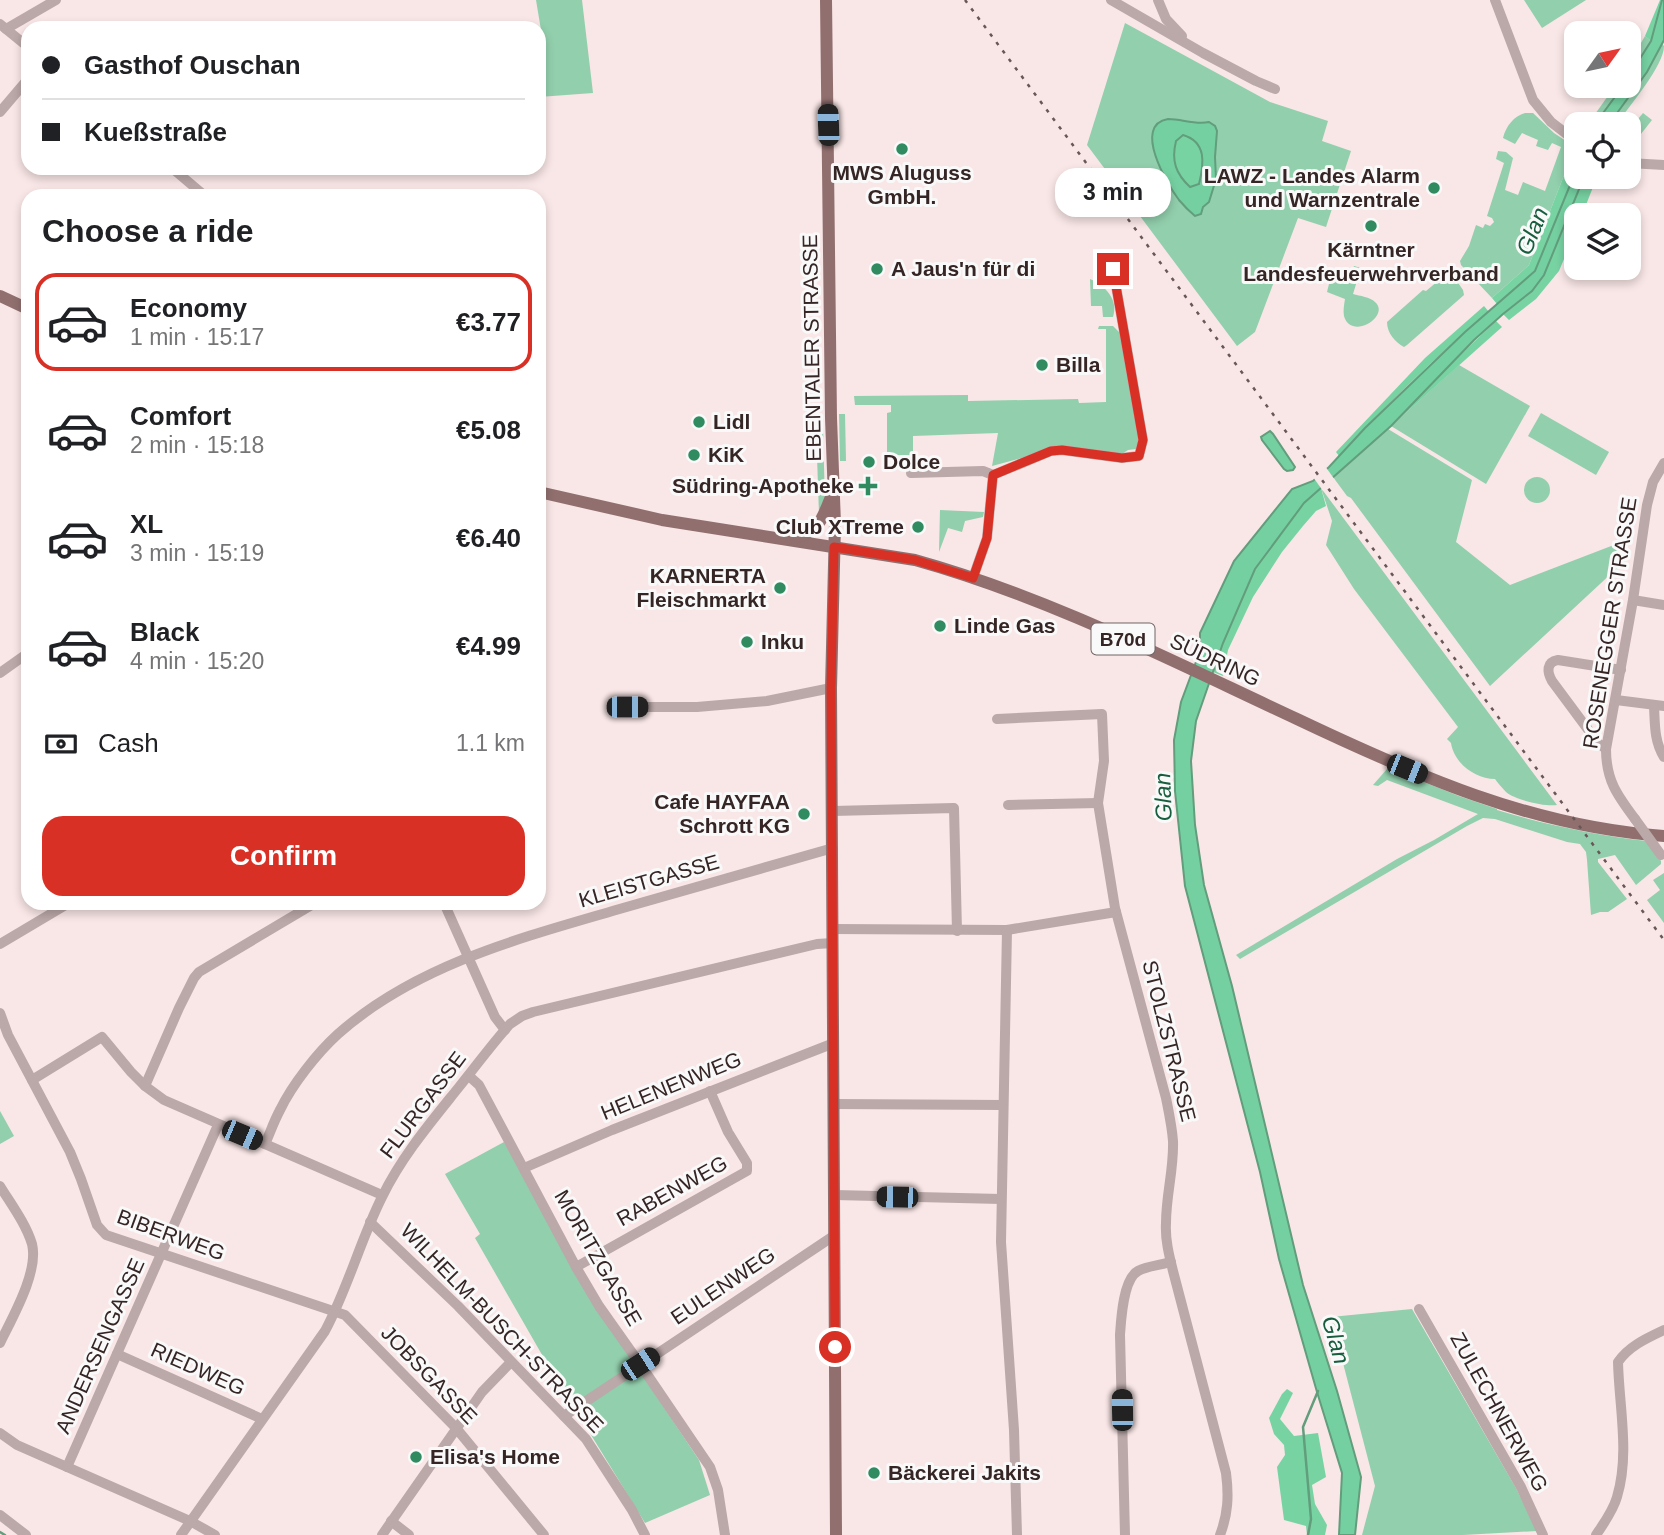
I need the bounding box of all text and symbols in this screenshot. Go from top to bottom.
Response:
north arrow [1564,21,1642,98]
map controls [1564,21,1641,280]
text: Gasthof Ouschan [84,50,301,80]
car [817,104,840,146]
button: locate [1564,112,1641,189]
text: Kueßstraße [84,117,227,147]
marker: MWS Aluguss GmbH. [894,141,910,157]
place label: MWS Aluguss GmbH. [832,161,972,208]
place label: LAWZ - Landes Alarm und Warnzentrale [1204,164,1420,211]
callout: 3 min [1055,168,1171,216]
text: 3 min [1083,179,1143,205]
marker: LAWZ - Landes Alarm und Warnzentrale [1426,180,1442,196]
button: layers [1564,203,1641,280]
water label: Glan [1511,204,1553,258]
text: Choose a ride [42,213,254,249]
marker: Kärntner Landesfeuerwehrverband [1363,218,1379,234]
street label: EBENTALER STRASSE [798,234,825,462]
place label: Kärntner Landesfeuerwehrverband [1243,238,1499,285]
route end [1097,253,1129,285]
place label: A Jaus'n für di [891,257,1035,280]
marker: A Jaus'n für di [869,261,885,277]
icon: car [46,291,109,354]
text: Economy [130,293,247,323]
text: €3.77 [456,307,521,337]
text: 1 min · 15:17 [130,324,264,350]
place label: Billa [1056,353,1101,376]
marker: Billa [1034,357,1050,373]
icon: car [46,399,109,462]
text: Comfort [130,401,231,431]
place label: Lidl [713,410,750,433]
marker: Lidl [691,414,707,430]
text: €5.08 [456,415,521,445]
text: 2 min · 15:18 [130,432,264,458]
place label: KiK [708,443,744,466]
marker: KiK [686,447,702,463]
place label: Dolce [883,450,940,473]
marker: Dolce [861,454,877,470]
place label: Südring-Apotheke [672,474,854,497]
marker: Südring-Apotheke [860,478,876,494]
street label: ROSENEGGER STRASSE [1578,495,1641,750]
icon: car [46,507,109,570]
text: XL [130,509,163,539]
place label: Club XTreme [776,515,904,538]
marker: Club XTreme [910,519,926,535]
text: €6.40 [456,523,521,553]
text: 3 min · 15:19 [130,540,264,566]
place label: KARNERTA Fleischmarkt [636,564,766,611]
marker: KARNERTA Fleischmarkt [772,580,788,596]
place label: Linde Gas [954,614,1056,637]
icon: car [46,615,109,678]
text: Black [130,617,199,647]
marker: Linde Gas [932,618,948,634]
road number: B70d [1092,624,1154,654]
street label: SÜDRING [1166,629,1264,690]
place label: Inku [761,630,804,653]
text: €4.99 [456,631,521,661]
marker: Inku [739,634,755,650]
text: 4 min · 15:20 [130,648,264,674]
car [607,697,649,718]
icon: cash [42,725,80,763]
text: Cash [98,728,159,758]
text: 1.1 km [456,730,525,756]
car [1384,751,1431,787]
water label: Glan [1149,772,1177,822]
place label: Cafe HAYFAA Schrott KG [654,790,790,837]
marker: Cafe HAYFAA Schrott KG [796,806,812,822]
button: Confirm [42,816,525,896]
street label: KLEISTGASSE [576,850,722,912]
street label: STOLZSTRASSE [1138,958,1201,1124]
street label: FLURGASSE [375,1047,470,1162]
street label: HELENENWEG [597,1047,744,1124]
car [219,1117,266,1153]
street label: RABENWEG [613,1151,731,1230]
street label: MORITZGASSE [550,1186,647,1330]
car [876,1186,919,1208]
street label: BIBERWEG [114,1204,228,1265]
street label: WILHELM-BUSCH-STRASSE [396,1219,608,1437]
street label: EULENWEG [666,1242,779,1329]
street label: ANDERSENGASSE [51,1255,148,1437]
water label: Glan [1317,1313,1355,1367]
street label: JOBSGASSE [377,1321,482,1428]
street label: ZULECHNERWEG [1446,1328,1553,1495]
route start [819,1331,851,1363]
street label: RIEDWEG [148,1338,249,1399]
car [617,1344,664,1384]
car [1112,1389,1133,1431]
place label: Elisa's Home [430,1445,560,1468]
marker: Elisa's Home [408,1449,424,1465]
place label: Bäckerei Jakits [888,1461,1041,1484]
marker: Bäckerei Jakits [866,1465,882,1481]

